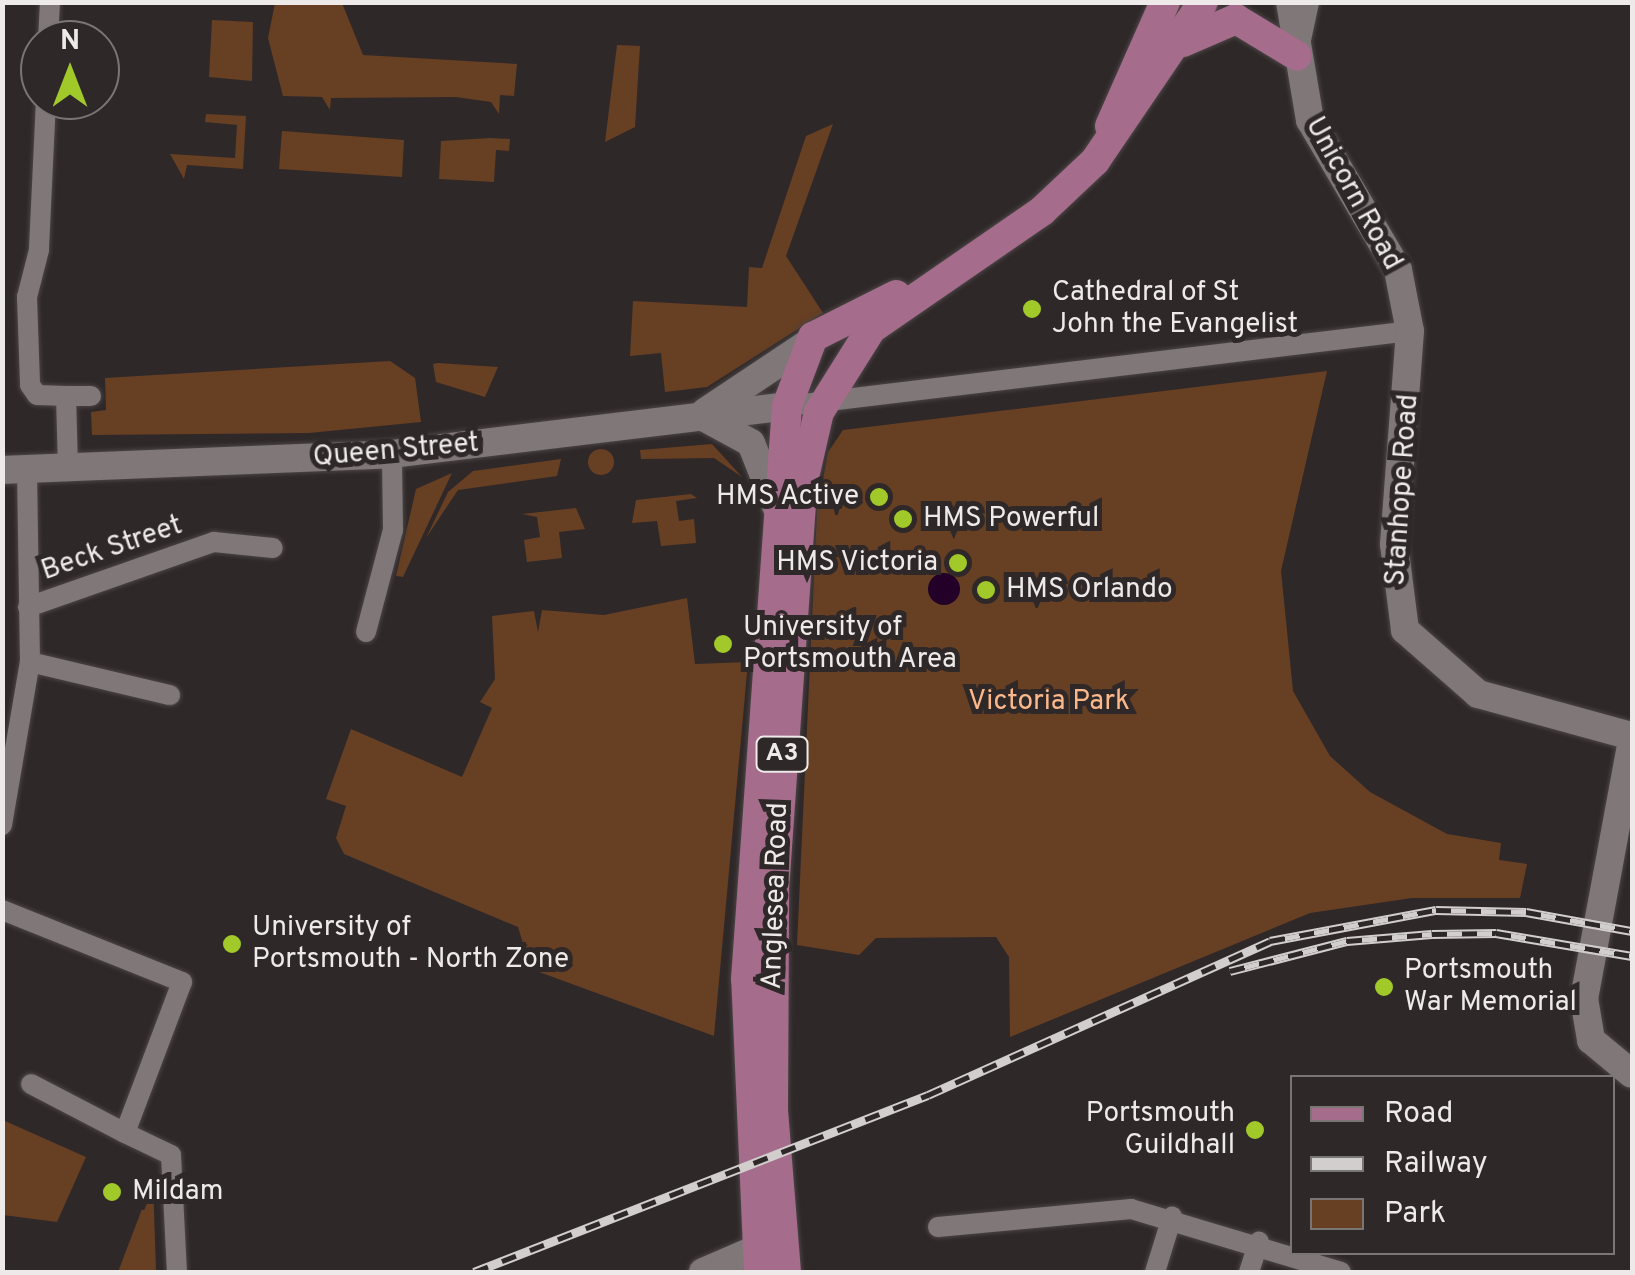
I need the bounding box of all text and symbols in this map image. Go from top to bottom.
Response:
north arrow [20,20,120,120]
text: N [60,24,80,60]
street label: Unicorn Road [1297,112,1409,276]
place label: Cathedral of St John the Evangelist [1052,276,1298,342]
marker: Cathedral of St John the Evangelist [1021,298,1043,320]
street label: Stanhope Road [1380,393,1426,587]
street label: Queen Street [312,427,480,475]
place label: HMS Active [715,480,859,514]
marker: HMS Active [868,486,890,508]
place label: HMS Powerful [923,502,1099,536]
marker: HMS Powerful [892,508,914,530]
street label: Beck Street [37,509,187,589]
place label: HMS Victoria [775,546,938,580]
marker: HMS Victoria [947,552,969,574]
place label: HMS Orlando [1006,573,1173,607]
marker: HMS Orlando [975,579,997,601]
place label: University of Portsmouth Area [743,611,958,677]
marker: University of Portsmouth Area [712,633,734,655]
park label: Victoria Park [968,685,1130,719]
road number: A3 [754,734,810,774]
street label: Anglesea Road [756,802,796,990]
place label: University of Portsmouth - North Zone [252,911,569,977]
marker: University of Portsmouth - North Zone [221,933,243,955]
place label: Portsmouth War Memorial [1404,954,1577,1020]
marker: Portsmouth War Memorial [1373,976,1395,998]
legend [1290,1075,1615,1255]
text: Road [1384,1096,1453,1133]
place label: Portsmouth Guildhall [1086,1097,1235,1163]
marker: Portsmouth Guildhall [1244,1119,1266,1141]
text: Railway [1384,1146,1488,1183]
place label: Mildam [132,1175,224,1209]
marker: Mildam [101,1181,123,1203]
text: Park [1384,1196,1446,1233]

